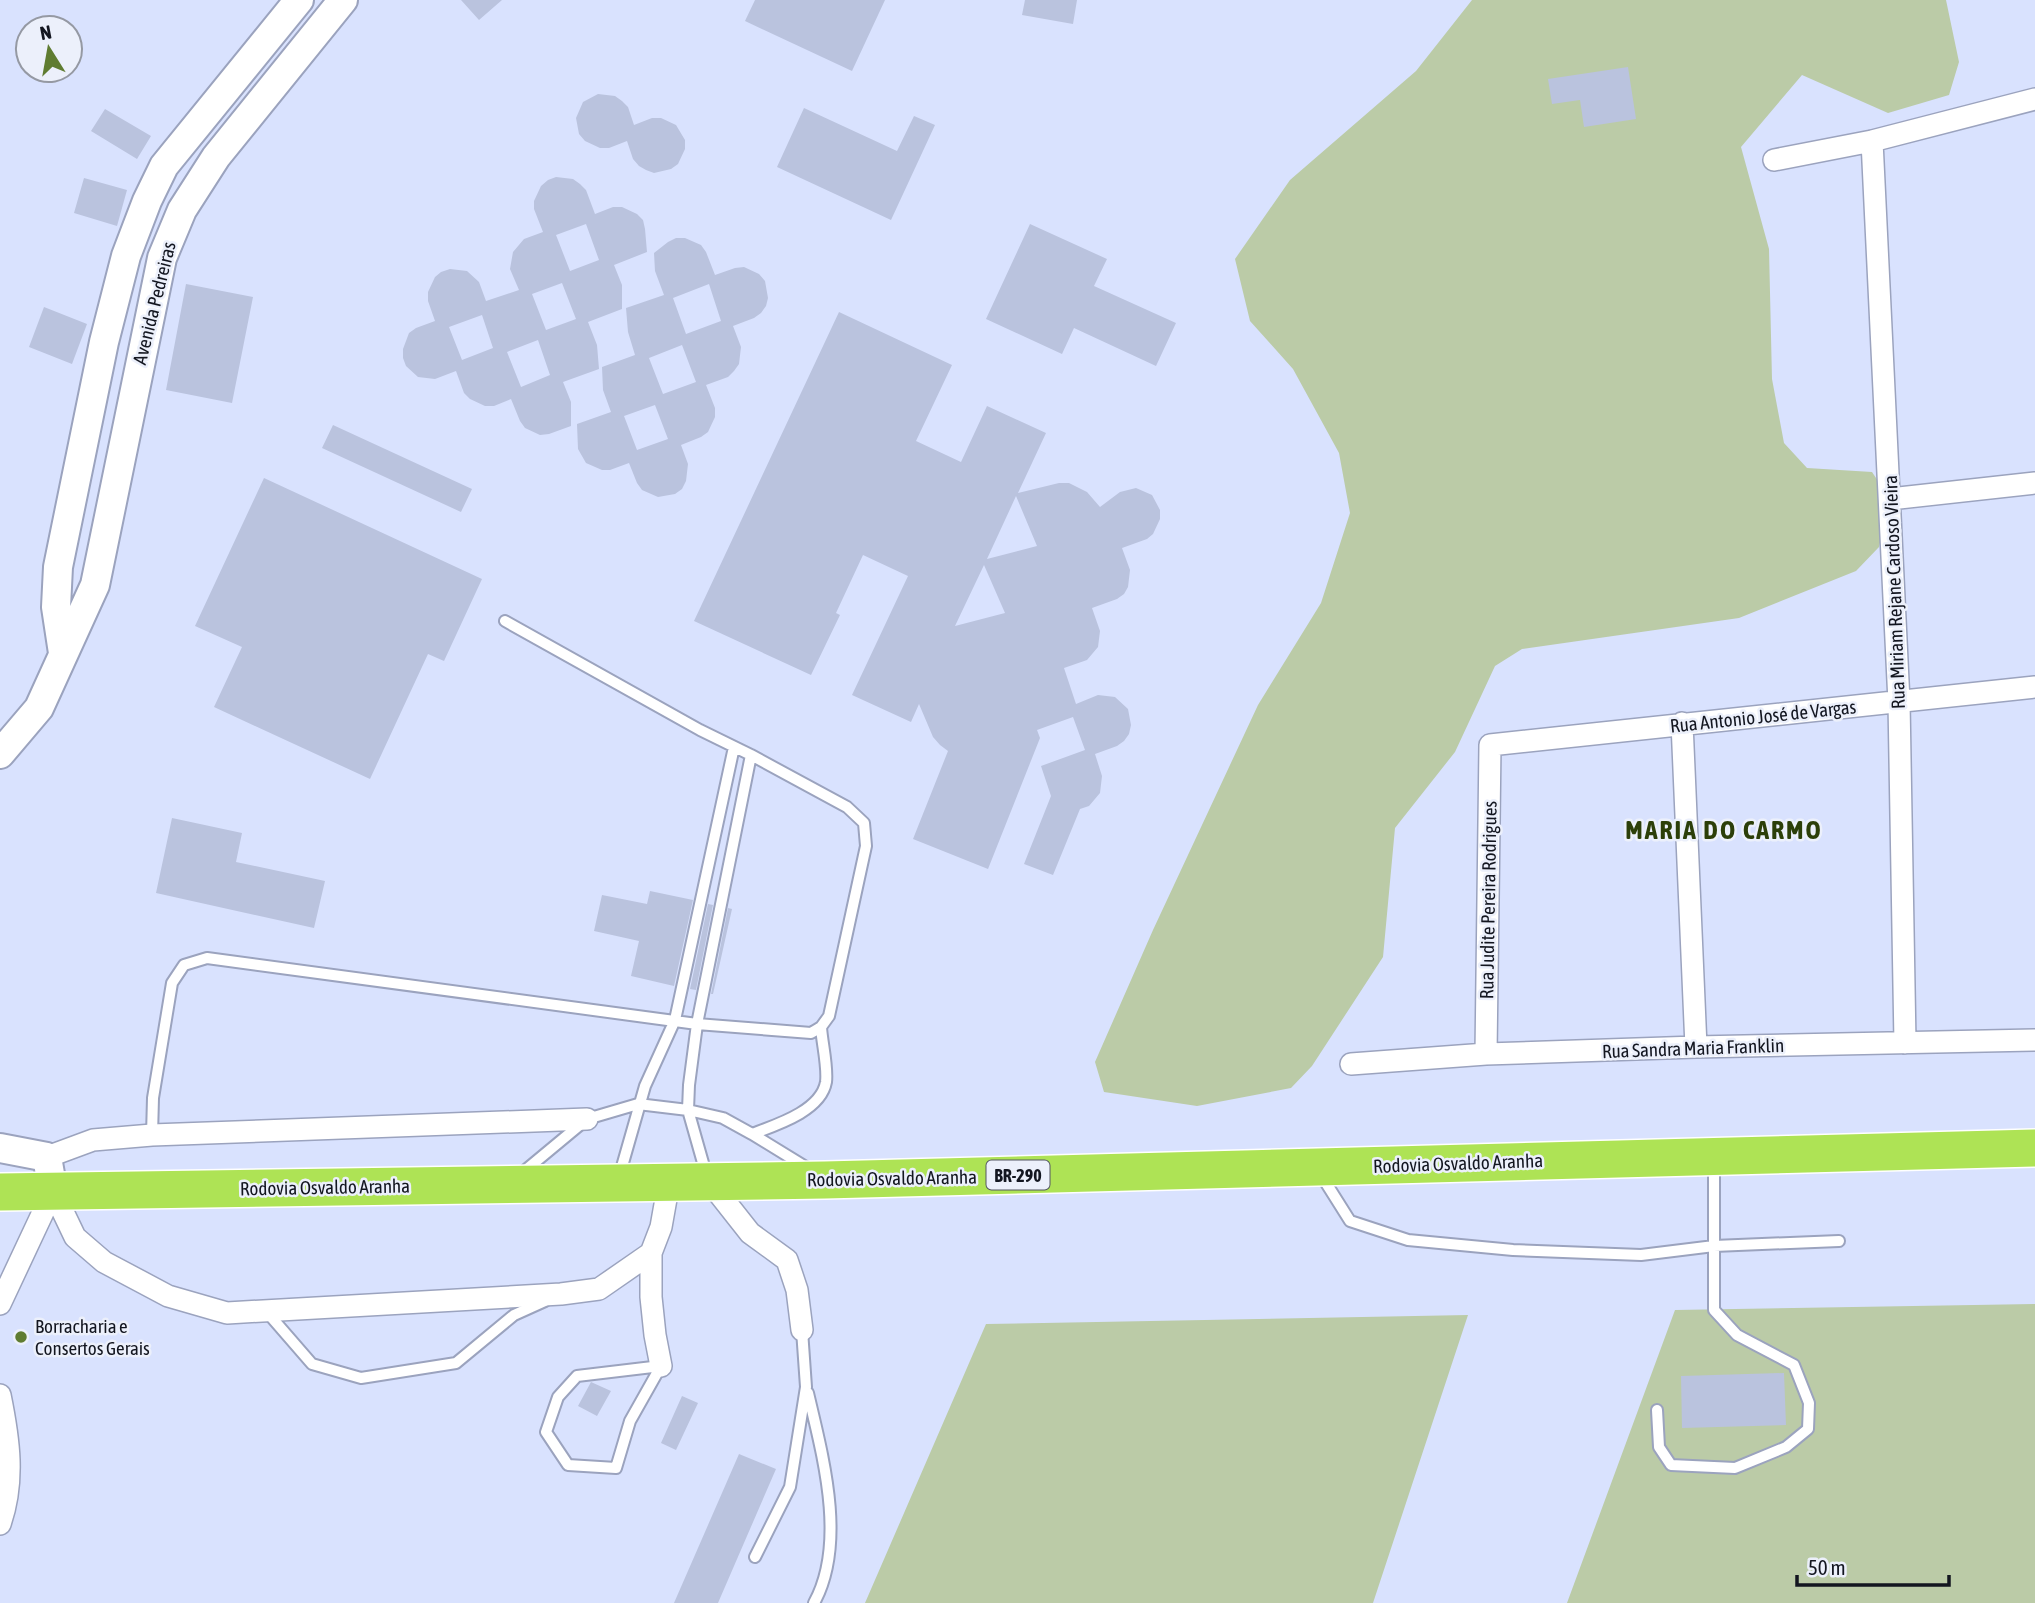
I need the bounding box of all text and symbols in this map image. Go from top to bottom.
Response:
north arrow [14,14,84,84]
text: N [38,20,53,44]
street label: Avenida Pedreiras [128,239,180,367]
street label: Rua Miriam Rejane Cardoso Vieira [1879,475,1909,709]
street label: Rua Antonio José de Vargas [1669,695,1857,737]
street label: Rua Judite Pereira Rodrigues [1475,800,1501,999]
district label: MARIA DO CARMO [1625,815,1823,845]
street label: Rua Sandra Maria Franklin [1602,1034,1784,1062]
street label: Rodovia Osvaldo Aranha [1373,1149,1543,1177]
road number: BR-290 [986,1160,1050,1190]
street label: Rodovia Osvaldo Aranha [807,1166,977,1190]
street label: Rodovia Osvaldo Aranha [240,1175,410,1199]
place label: Borracharia e Consertos Gerais [35,1315,150,1359]
marker: Borracharia e Consertos Gerais [13,1329,29,1345]
scale bar [1797,1544,1949,1588]
text: 50 m [1808,1555,1846,1579]

